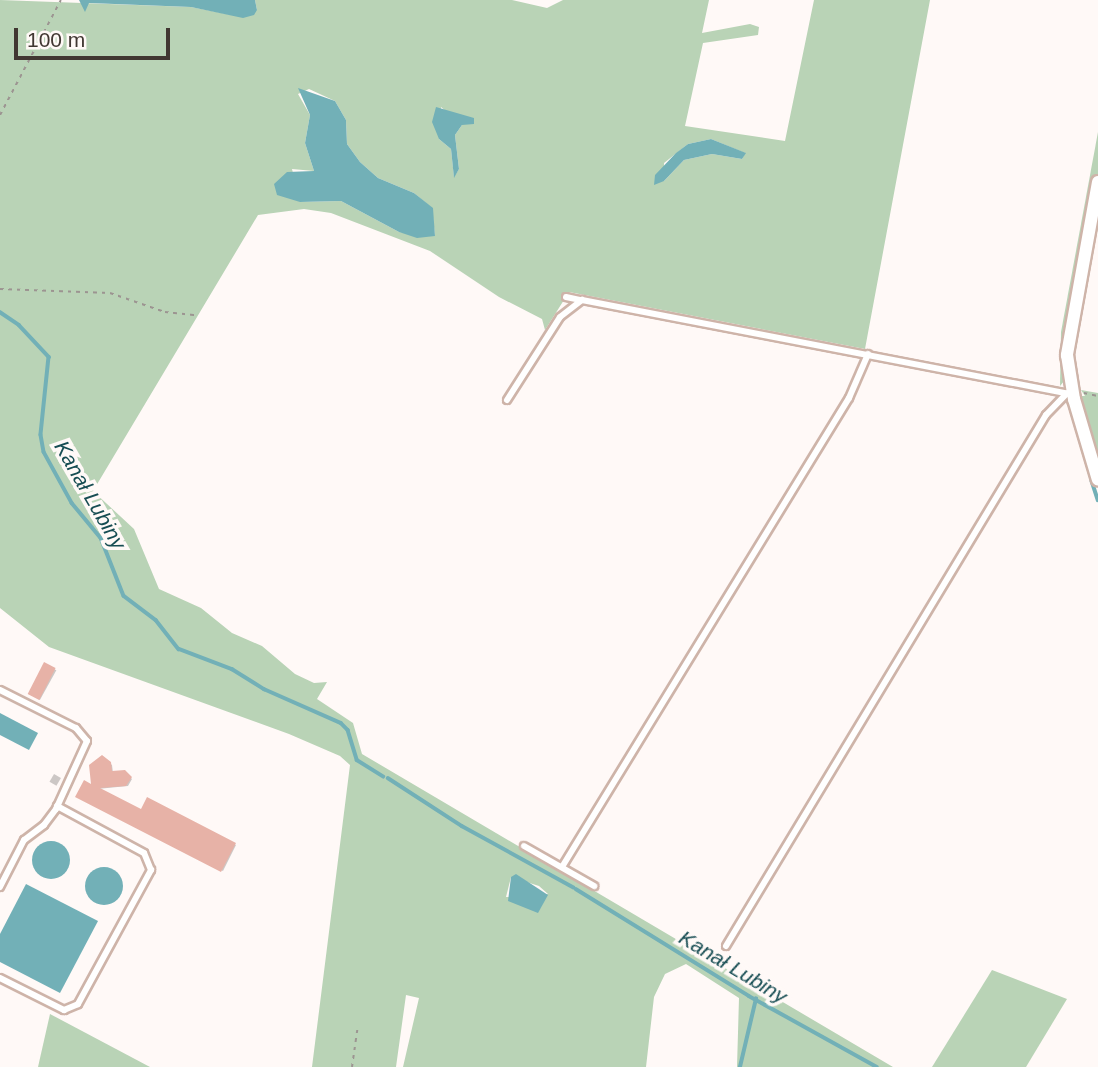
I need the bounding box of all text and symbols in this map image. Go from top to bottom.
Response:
scale bar [18,14,173,58]
text: 100 m [27,28,85,51]
water label: Kanał Lubiny [49,436,131,554]
water label: Kanał Lubiny [674,925,792,1009]

